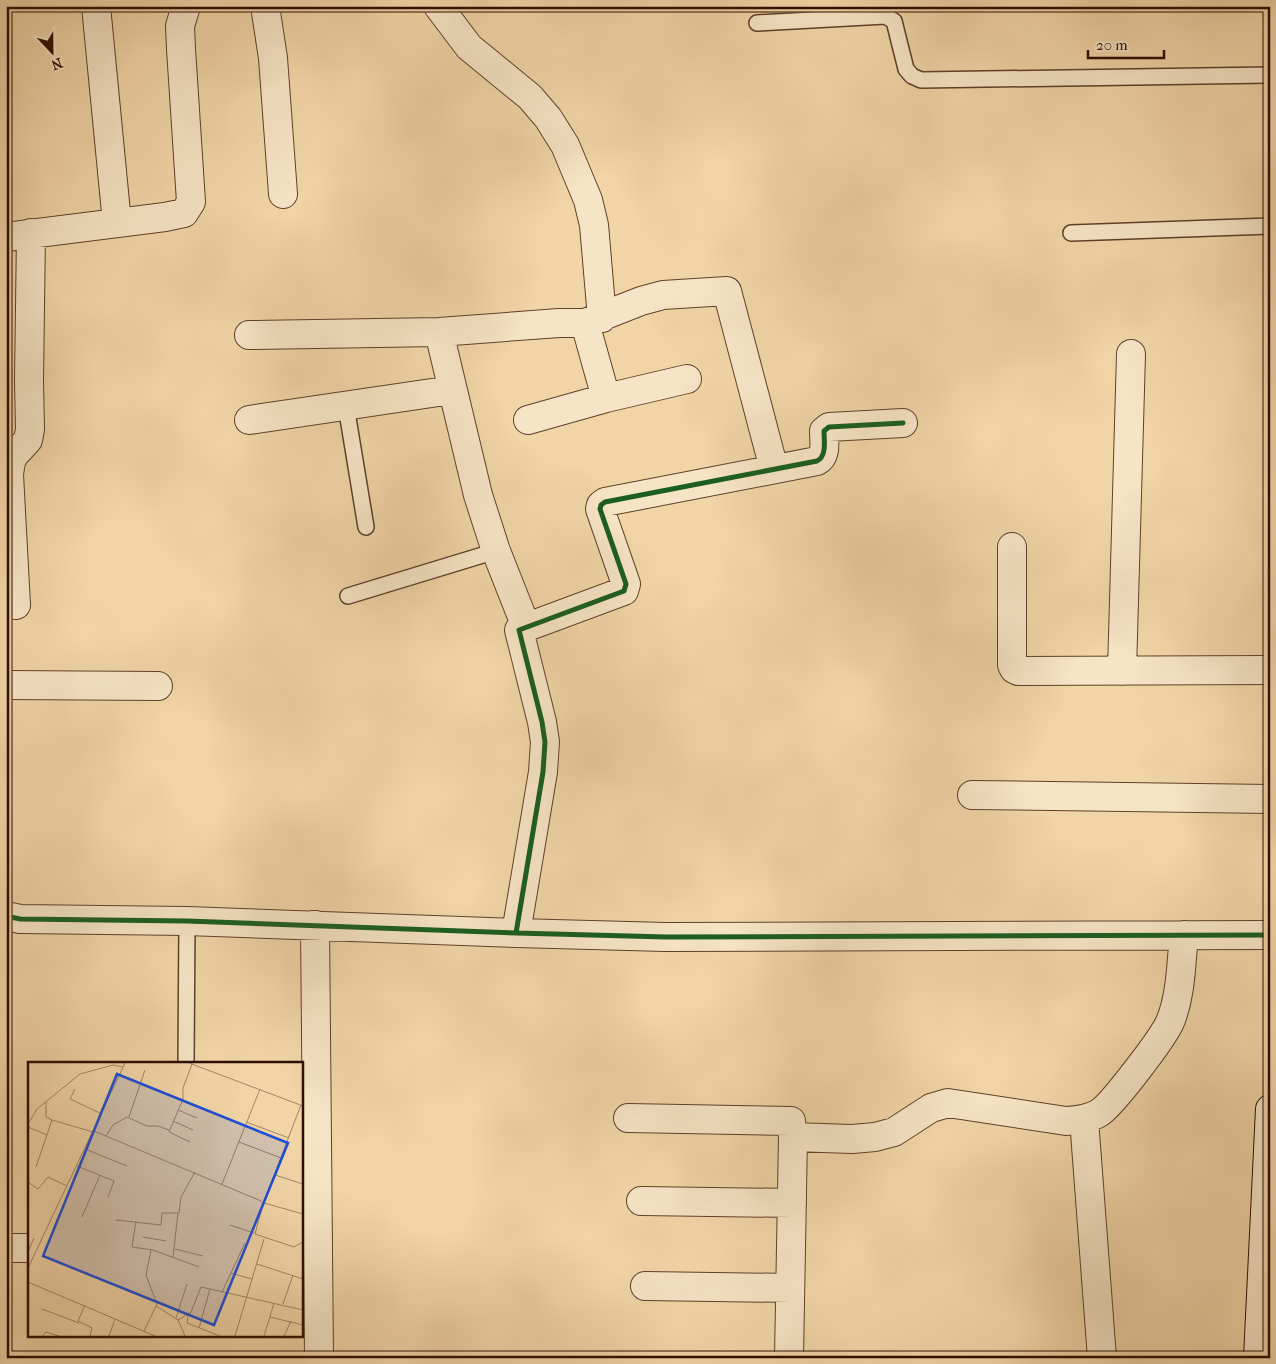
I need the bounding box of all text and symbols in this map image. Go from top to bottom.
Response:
north arrow [28,28,78,78]
scale bar [1088,28,1165,60]
text: 20 m [1096,36,1128,54]
text: N [48,54,65,74]
inset map [28,1062,302,1336]

